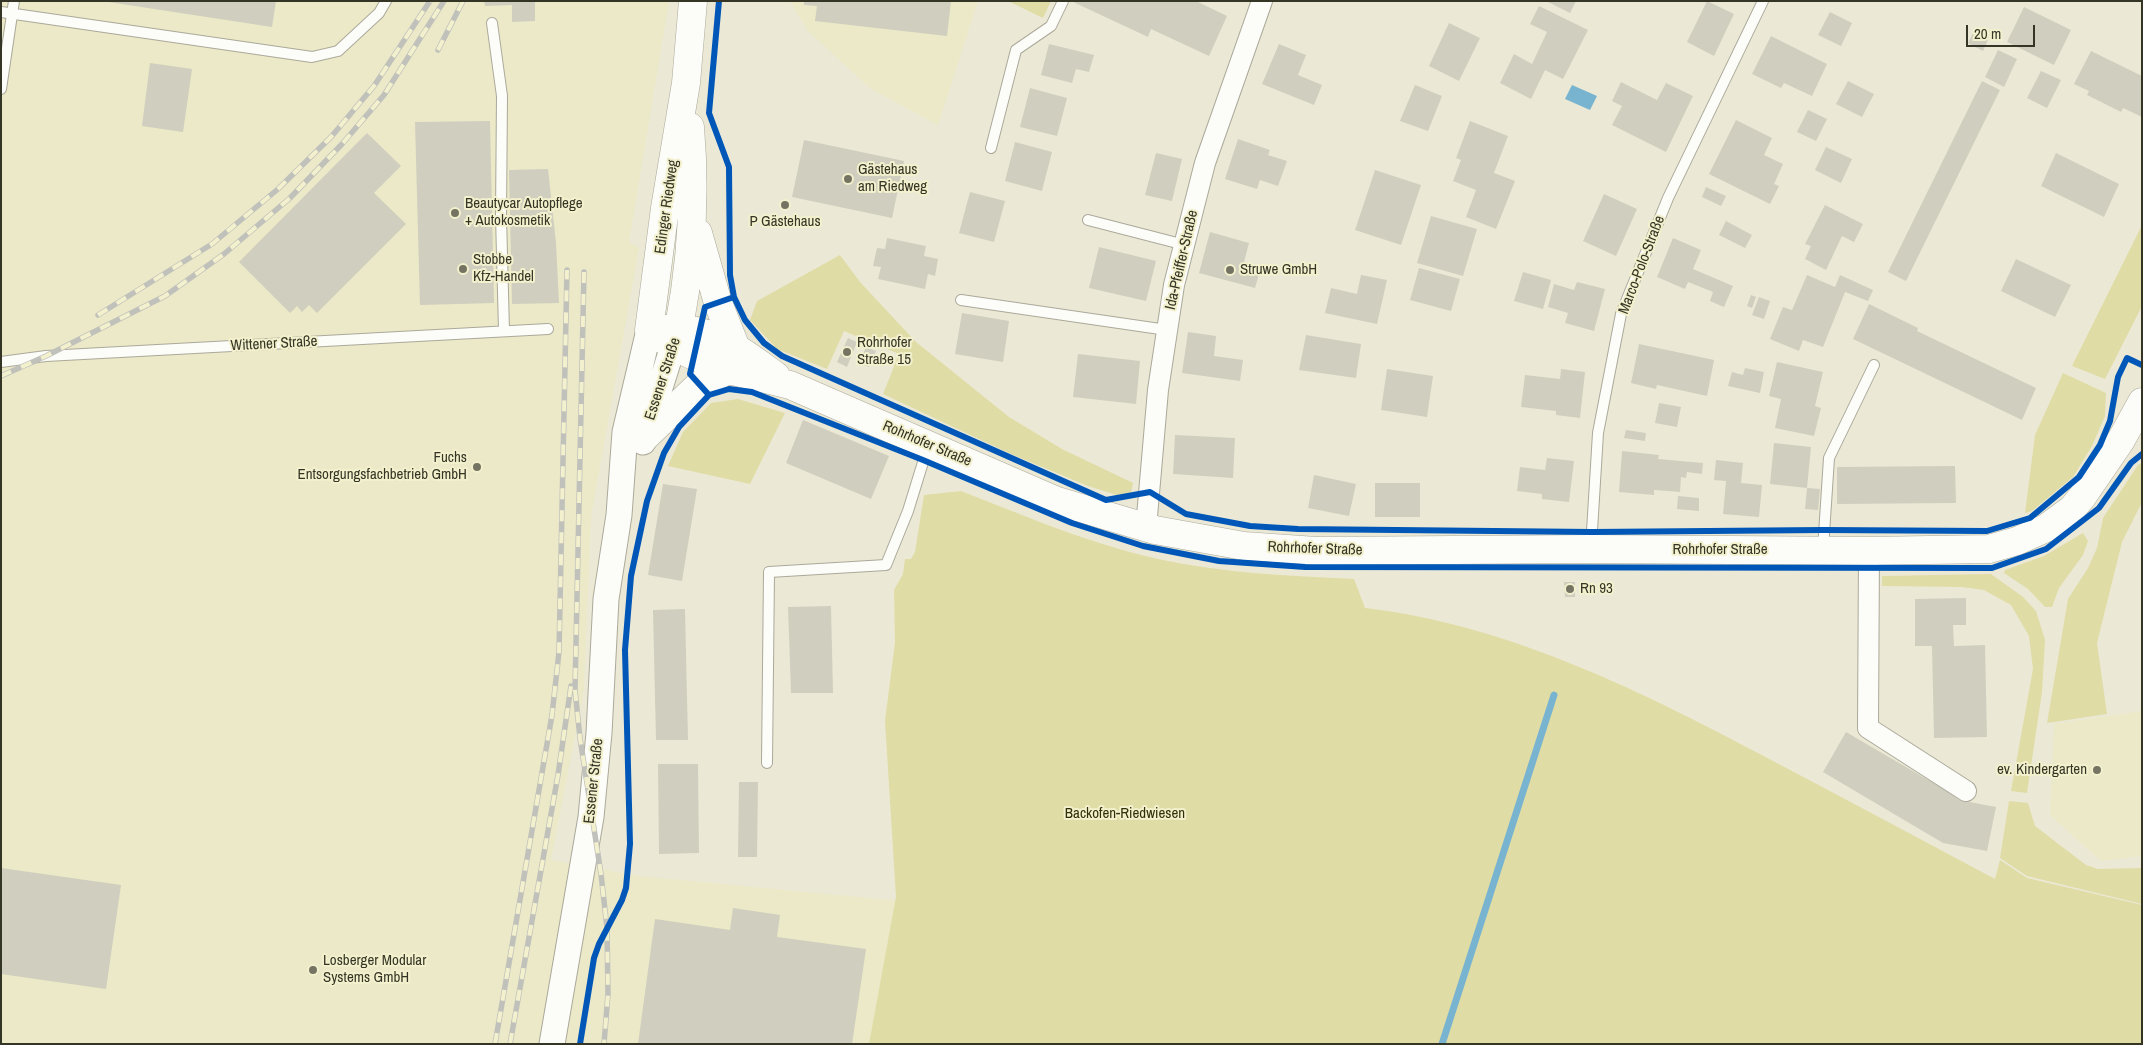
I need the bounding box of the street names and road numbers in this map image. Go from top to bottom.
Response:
street label: Edinger Riedweg [651,159,683,255]
street label: Ida-Pfeiffer-Straße [1162,208,1202,312]
street label: Marco-Polo-Straße [1615,213,1669,317]
street label: Wittener Straße [230,333,318,355]
street label: Essener Straße [641,336,685,422]
street label: Rohrhofer Straße [880,417,974,471]
street label: Rohrhofer Straße [1267,538,1363,560]
street label: Rohrhofer Straße [1672,541,1768,559]
street label: Essener Straße [581,738,607,824]

